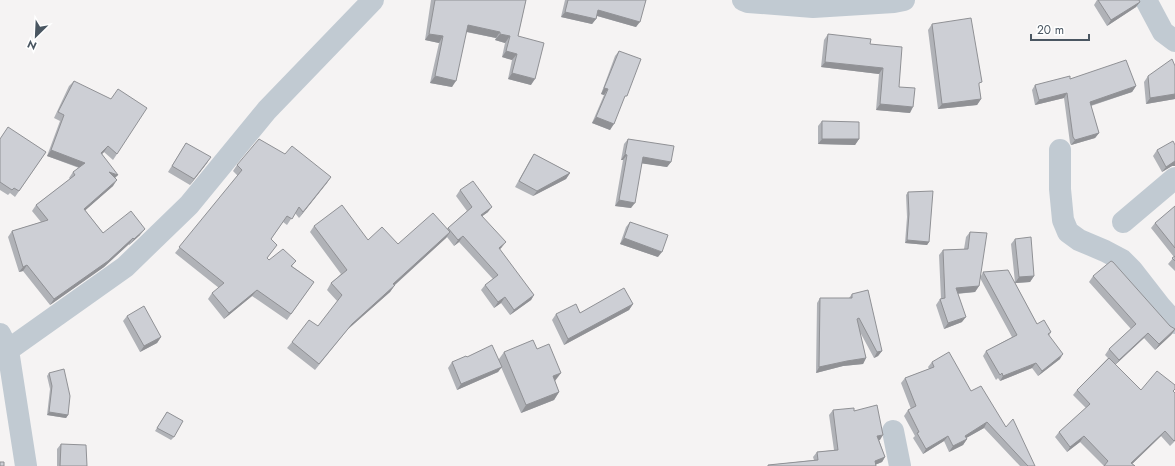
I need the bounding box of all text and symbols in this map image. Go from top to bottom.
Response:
north arrow [16,16,56,56]
scale bar [1031,16,1089,42]
text: 20 m [1037,21,1064,39]
text: N [25,36,39,54]

